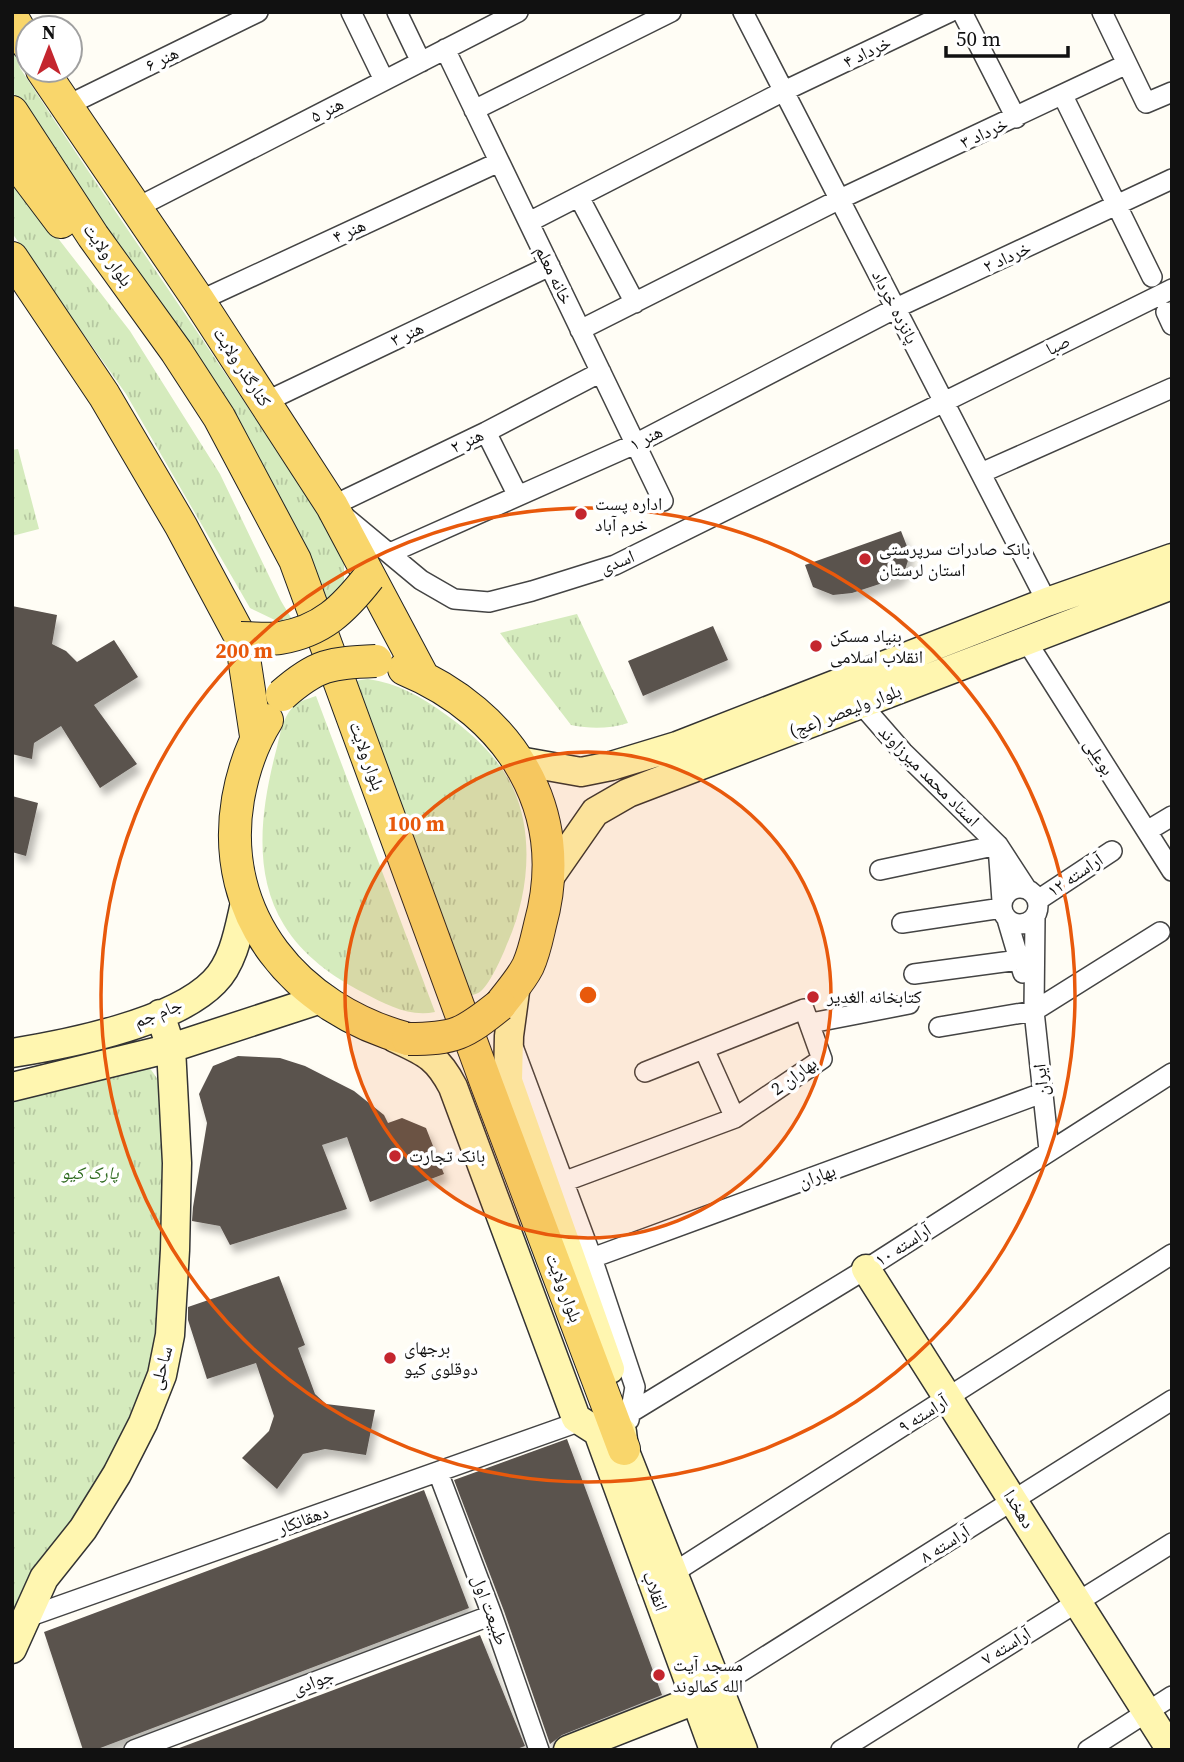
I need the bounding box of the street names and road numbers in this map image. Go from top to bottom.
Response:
street label: خرداد ۴ [839,29,895,74]
street label: هنر ۶ [141,40,183,77]
street label: هنر ۵ [306,91,348,128]
street label: خرداد ۳ [956,111,1012,154]
street label: هنر ۴ [328,212,369,249]
street label: بلوار ولایت [78,218,139,291]
street label: خرداد ۲ [979,235,1035,278]
street label: خانه معلم [529,241,579,309]
street label: پانزده خرداد [866,266,925,348]
street label: هنر ۳ [386,315,428,352]
street label: کنارگذر ولایت [207,322,278,412]
street label: صبا [1042,328,1074,361]
street label: هنر ۱ [625,419,667,456]
street label: هنر ۲ [446,422,488,459]
street label: اسدی [596,543,638,580]
street label: بلوار ولیعصر (عج) [785,678,904,743]
street label: بلوار ولایت [343,718,392,794]
street label: استاد محمد میرزاوند [873,719,986,832]
street label: بوعلی [1078,733,1120,780]
street label: ۱۲ آراسته [1042,847,1108,902]
street label: جام جم [130,992,186,1033]
street label: بهاران 2 [766,1050,822,1101]
street label: ایران [1026,1063,1055,1098]
street label: بهاران [795,1157,839,1194]
street label: آراسته ۱۰ [870,1217,936,1272]
street label: بلوار ولایت [540,1250,589,1326]
street label: ساحلی [143,1343,178,1393]
street label: آراسته ۹ [893,1388,953,1439]
street label: دهخدا [998,1485,1041,1533]
street label: دهقانکار [273,1499,332,1541]
street label: آراسته ۸ [915,1518,975,1569]
street label: انقلاب [637,1567,674,1614]
street label: طبیعت اول [466,1571,515,1649]
street label: آراسته ۷ [976,1620,1036,1671]
street label: جوادی [288,1662,337,1701]

